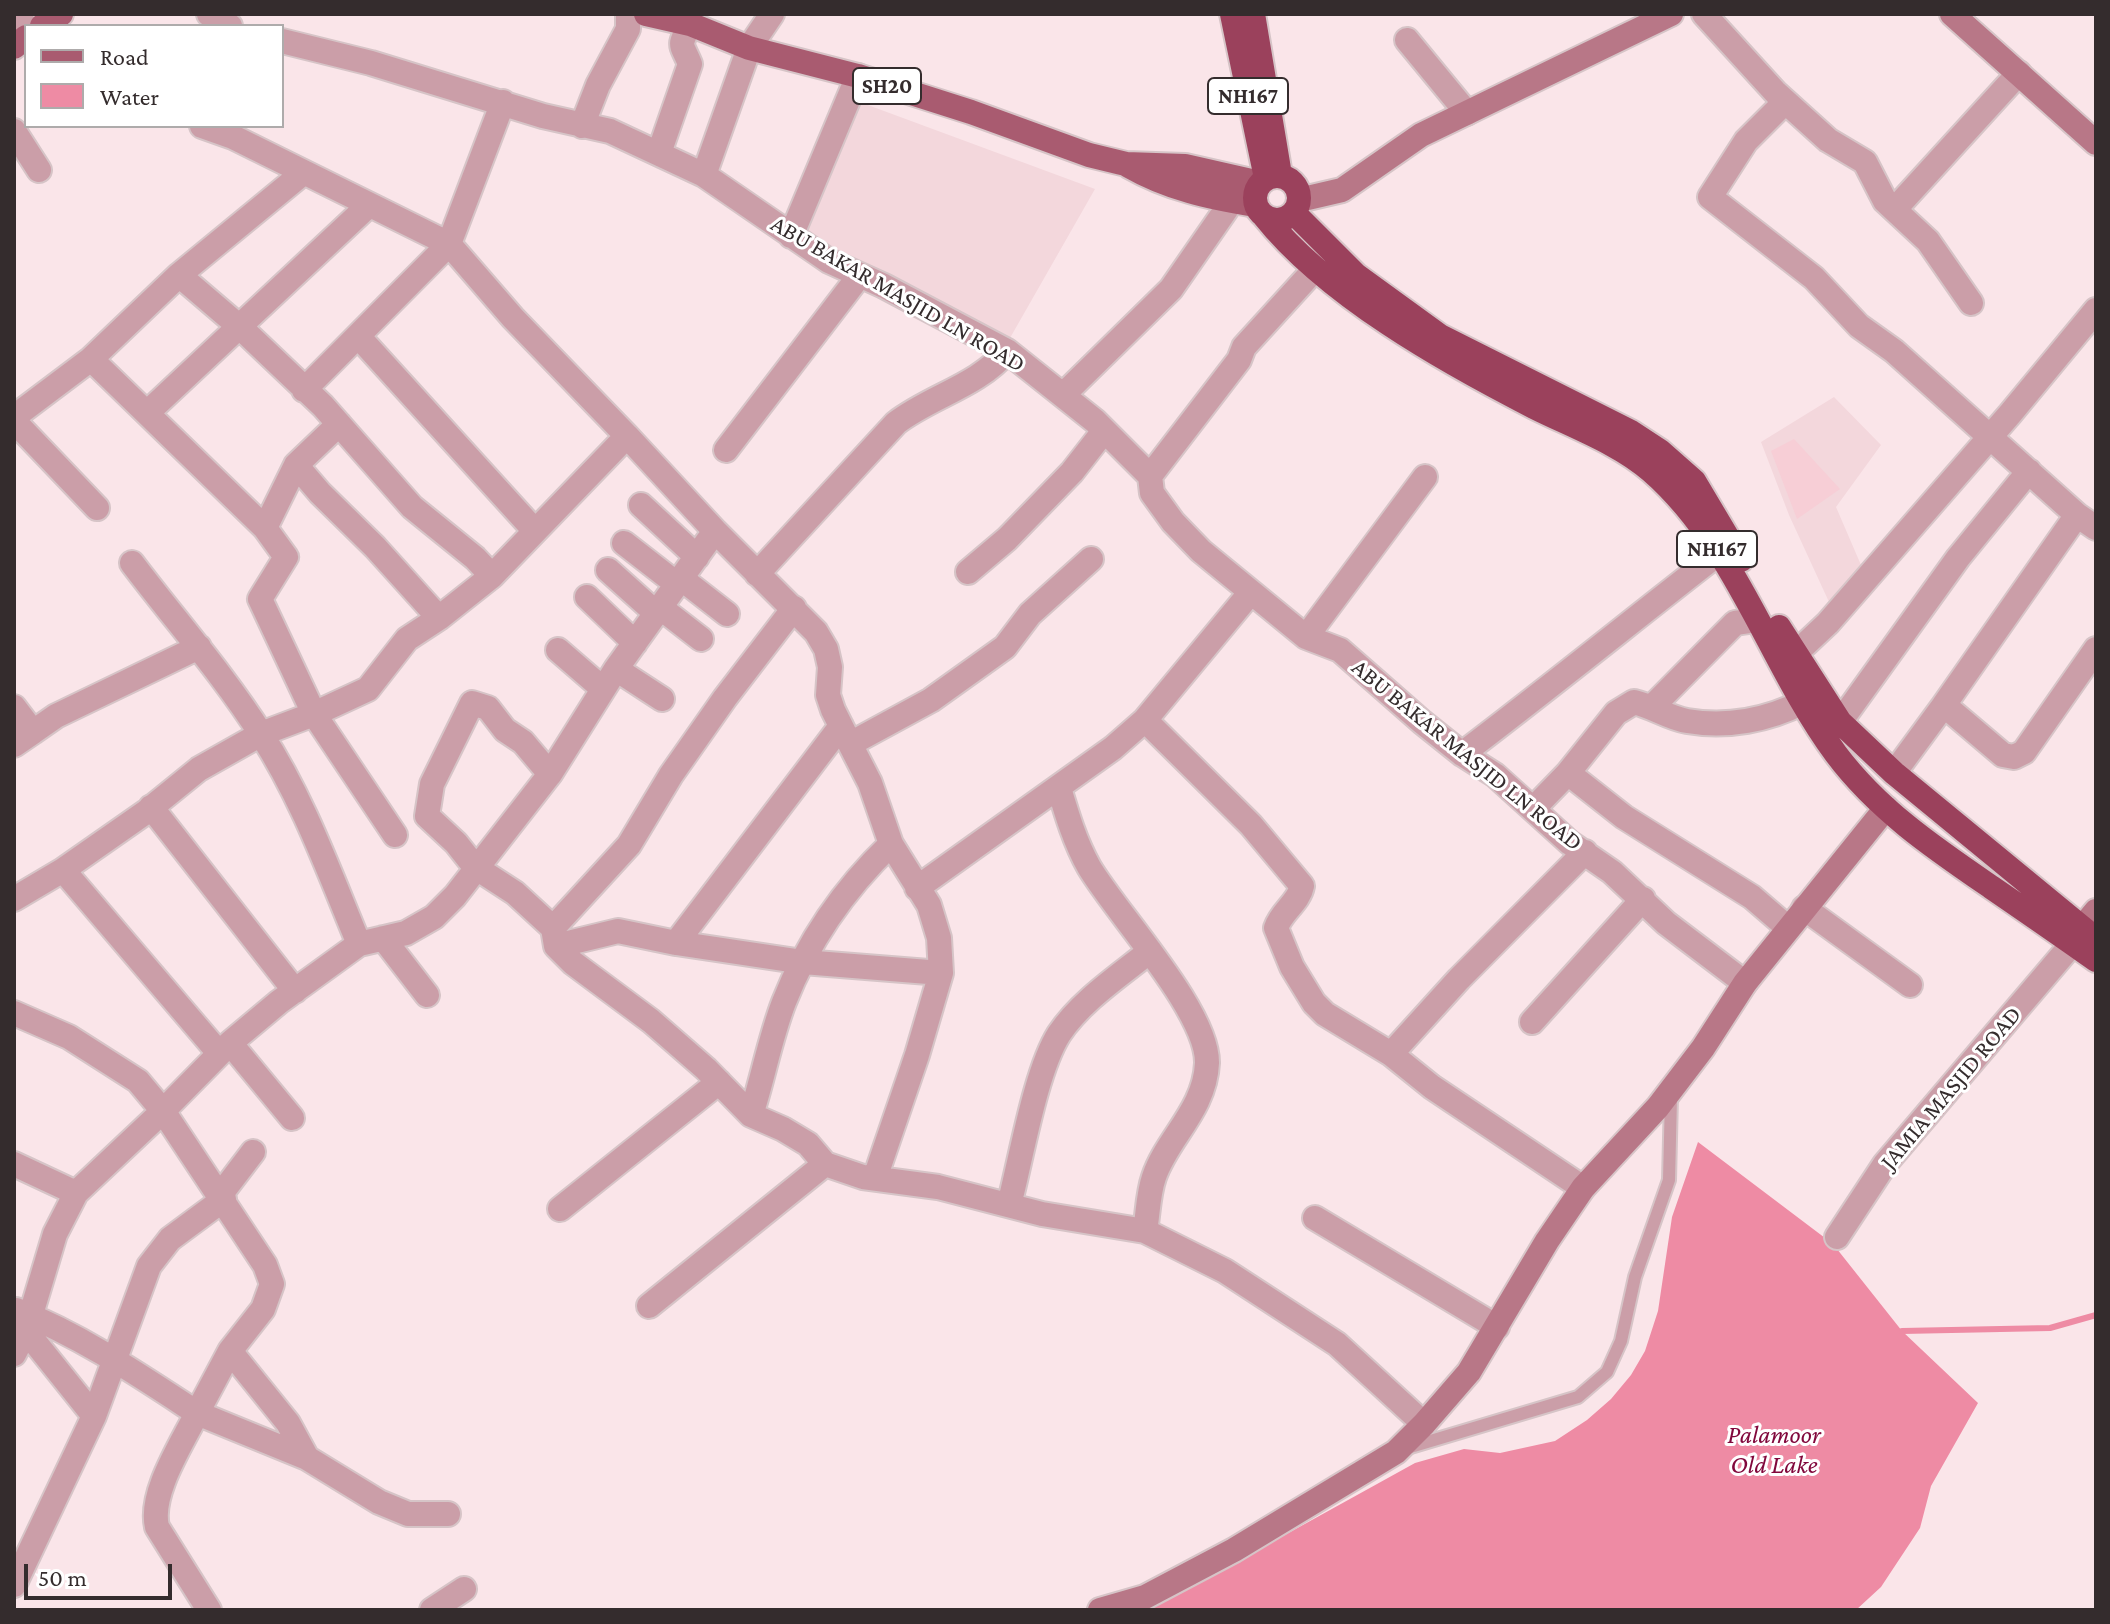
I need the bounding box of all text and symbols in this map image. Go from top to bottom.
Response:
legend [24,24,284,128]
text: Road [100,43,149,70]
road number: SH20 [853,68,921,104]
road number: NH167 [1208,78,1288,114]
text: Water [100,83,159,110]
street label: ABU BAKAR MASJID LN ROAD [766,209,1030,379]
road number: NH167 [1677,531,1757,567]
street label: ABU BAKAR MASJID LN ROAD [1346,653,1588,857]
street label: JAMIA MASJID ROAD [1874,1000,2028,1176]
water label: Palamoor Old Lake [1727,1419,1821,1480]
scale bar [28,1548,176,1598]
text: 50 m [38,1564,87,1591]

